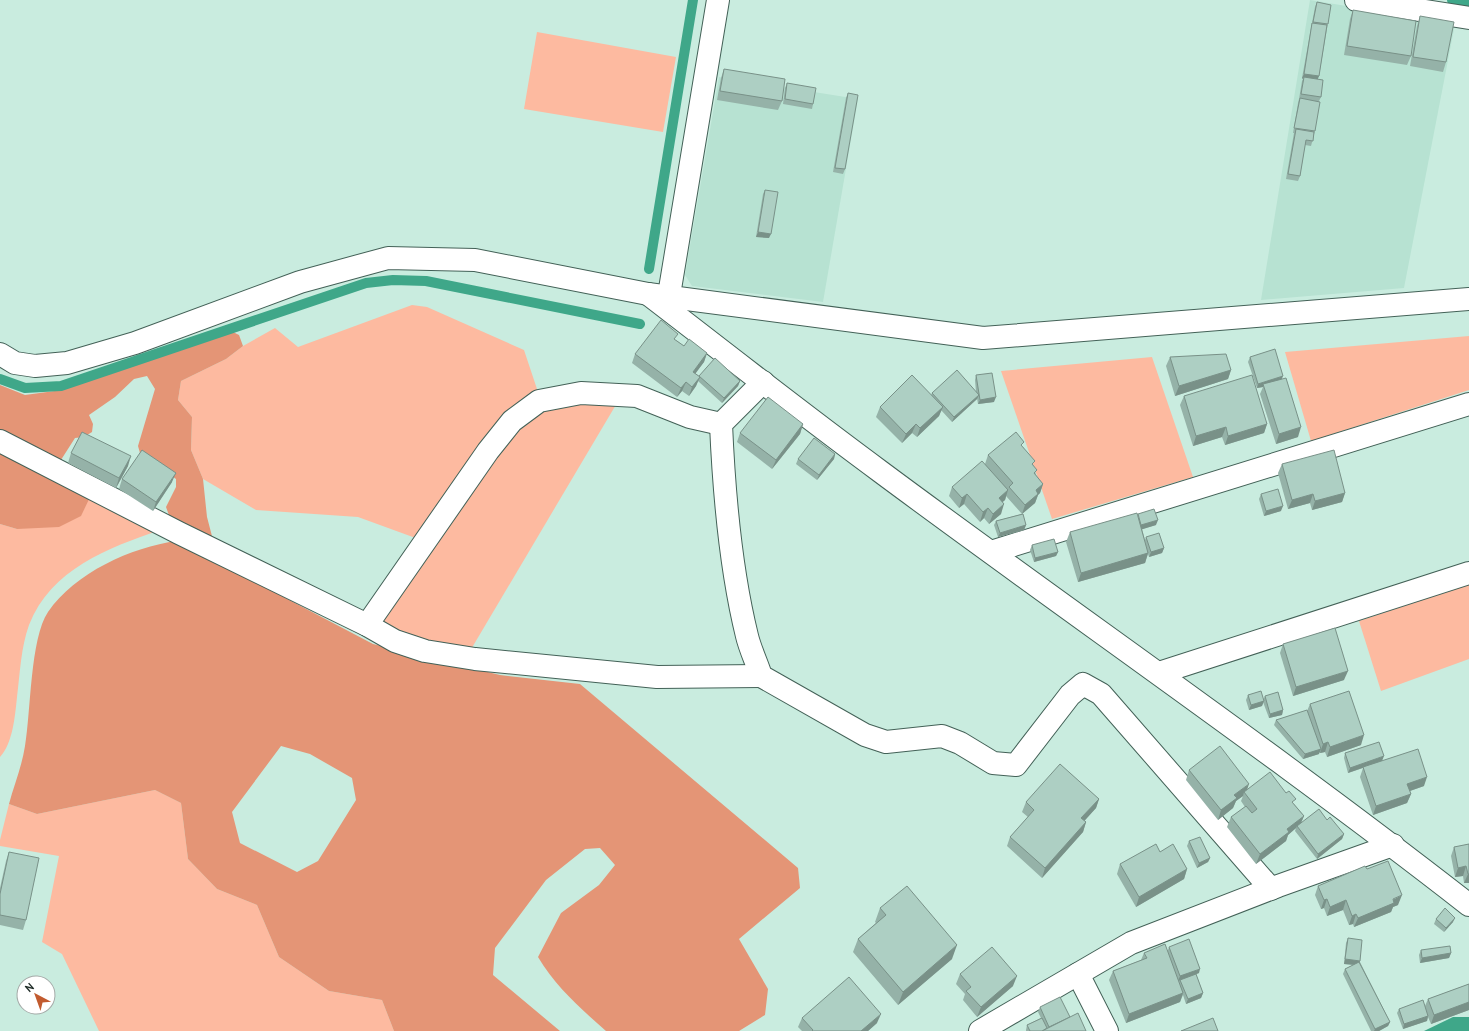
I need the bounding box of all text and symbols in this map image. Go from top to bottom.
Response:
north arrow [16,975,56,1015]
text: N [22,980,37,995]

